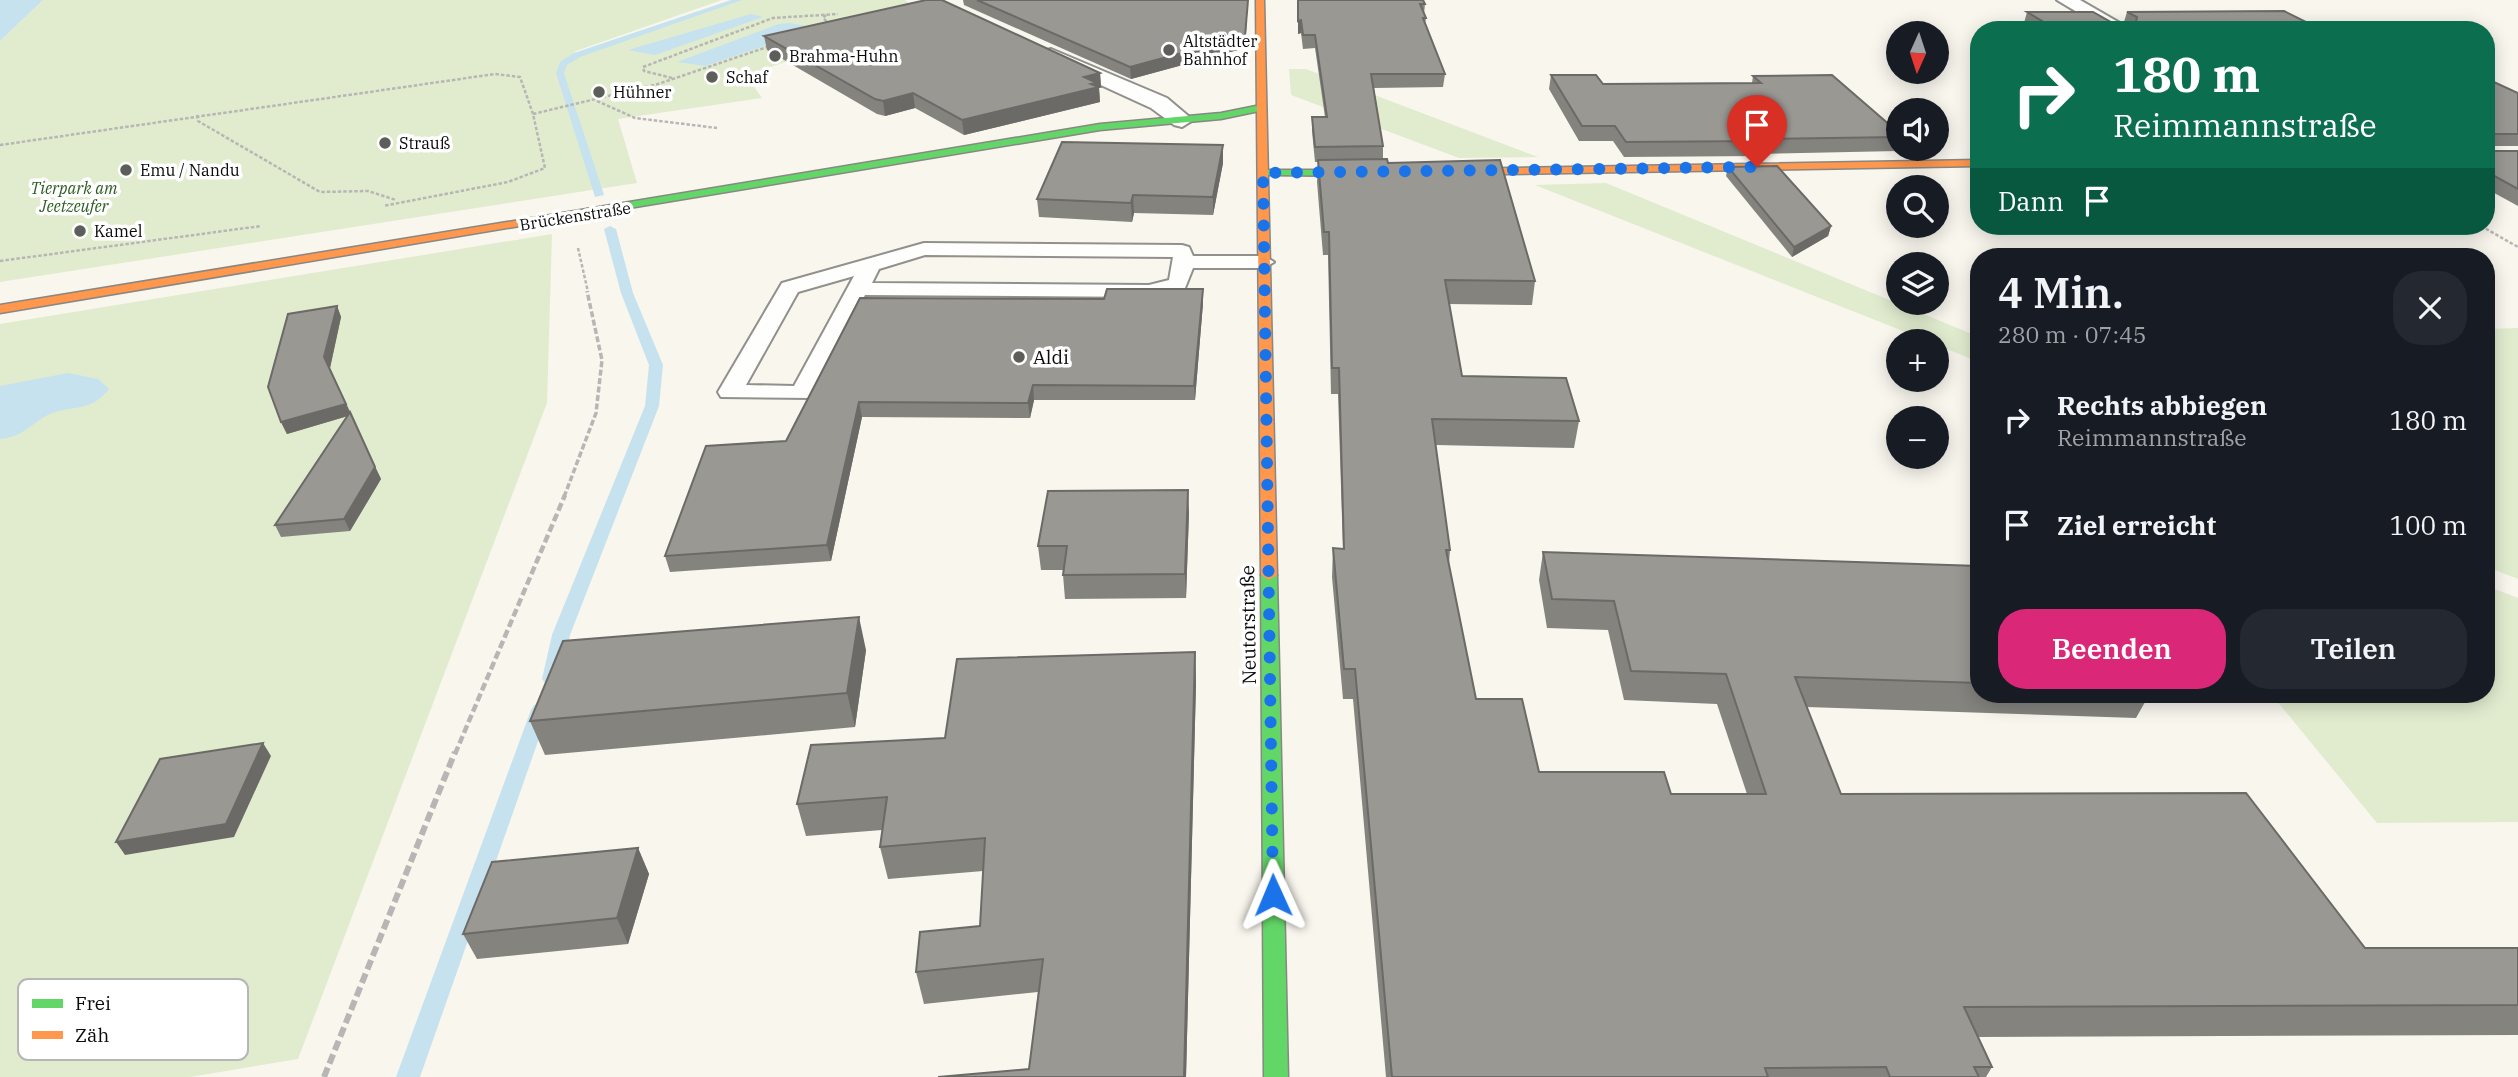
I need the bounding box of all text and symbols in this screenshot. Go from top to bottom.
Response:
north arrow [1886,21,1950,84]
map controls [1886,21,1949,469]
place label: Altstädter Bahnhof [1183,31,1257,69]
marker: Altstädter Bahnhof [1161,42,1177,58]
text: 180 m [2113,42,2260,105]
place label: Brahma-Huhn [789,46,899,66]
marker: Brahma-Huhn [767,48,783,64]
icon: right [1998,49,2089,140]
place label: Schaf [726,67,769,87]
marker: Schaf [704,69,720,85]
place label: Hühner [613,82,671,102]
marker: Hühner [591,84,607,100]
pin [1727,95,1787,167]
button: sound [1886,98,1949,161]
text: Reimmannstraße [2113,104,2377,146]
icon: arrive [1738,106,1776,144]
place label: Strauß [399,133,450,153]
marker: Strauß [377,135,393,151]
place label: Emu / Nandu [140,160,240,180]
marker: Emu / Nandu [118,162,134,178]
button: search [1886,175,1949,238]
park label: Tierpark am Jeetzeufer [31,178,118,216]
icon: arrive [2078,182,2116,220]
text: Dann [1998,184,2064,218]
street label: Brückenstraße [518,197,632,235]
place label: Kamel [94,221,143,241]
marker: Kamel [72,223,88,239]
button: layers [1886,252,1949,315]
text: 4 Min. [1998,265,2124,320]
button: close [2393,271,2467,345]
text: 280 m · 07:45 [1998,319,2147,349]
button: + [1886,329,1949,392]
place label: Aldi [1033,345,1069,369]
marker: Aldi [1011,349,1027,365]
text: Rechts abbiegen [2057,388,2267,422]
icon: right [1998,401,2036,439]
text: 180 m [2389,403,2467,437]
button: − [1886,406,1949,469]
text: Reimmannstraße [2057,422,2246,452]
icon: arrive [1998,506,2036,544]
text: Ziel erreicht [2057,508,2216,542]
text: 100 m [2389,508,2467,542]
street label: Neutorstraße [1235,565,1261,685]
button: Beenden [1998,609,2226,689]
button: Teilen [2240,609,2467,689]
position arrow [1236,858,1310,932]
legend [18,979,248,1060]
text: Frei [75,991,111,1015]
text: Zäh [75,1023,109,1047]

